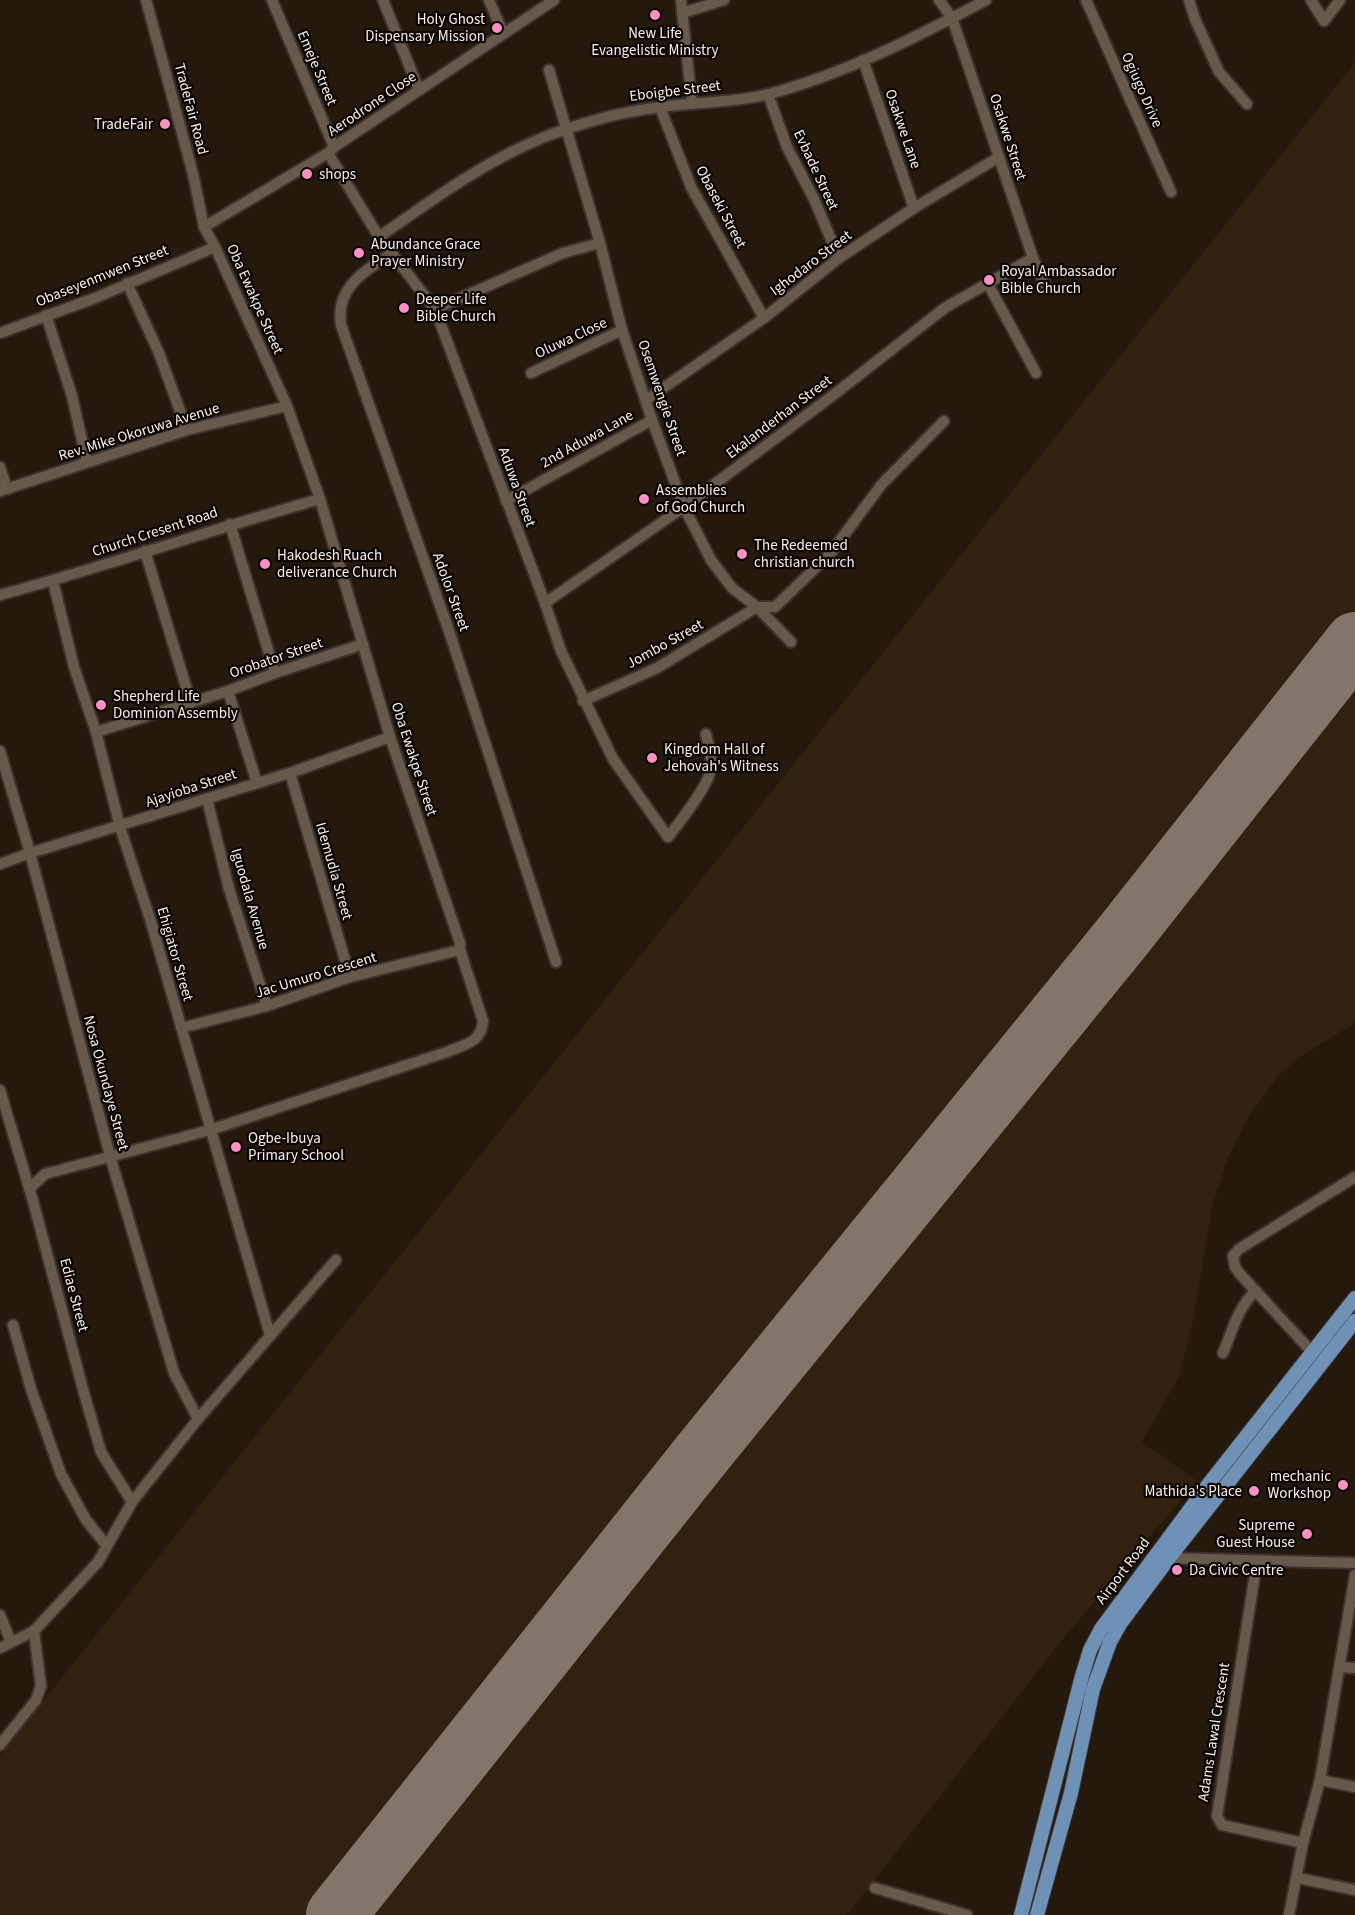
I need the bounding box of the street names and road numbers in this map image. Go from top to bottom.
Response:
street label: Emeje Street [292,27,342,109]
street label: Ogiugo Drive [1116,49,1168,131]
street label: TradeFair Road [169,61,213,157]
street label: Aerodrone Close [323,66,421,142]
street label: Eboigbe Street [628,75,722,107]
street label: Osakwe Lane [880,86,926,172]
street label: Osakwe Street [984,91,1032,183]
street label: Evbade Street [788,126,844,214]
street label: Obaseki Street [690,162,752,252]
street label: Ighodaro Street [766,225,856,301]
street label: Obaseyenmwen Street [33,240,171,312]
street label: Oba Ewakpe Street [221,241,289,357]
street label: Oluwa Close [532,312,610,364]
street label: Osemwengie Street [632,337,692,459]
street label: Ekalanderhan Street [722,370,836,464]
street label: Rev. Mike Okoruwa Avenue [56,397,222,467]
street label: 2nd Aduwa Lane [537,405,637,473]
street label: Aduwa Street [493,444,541,530]
street label: Church Cresent Road [89,502,221,562]
street label: Adolor Street [427,550,475,634]
street label: Jombo Street [623,614,707,674]
street label: Orobator Street [227,632,325,684]
street label: Oba Ewakpe Street [386,699,442,819]
street label: Ajayioba Street [143,763,239,813]
street label: Idemudia Street [310,820,358,922]
street label: Iguodala Avenue [226,846,274,952]
street label: Ehigiator Street [152,904,198,1004]
street label: Jac Umuro Crescent [253,947,379,1003]
street label: Nosa Okundaye Street [78,1013,134,1153]
street label: Ediae Street [54,1256,94,1334]
street label: Airport Road [1091,1533,1155,1609]
street label: Adams Lawal Crescent [1193,1661,1235,1803]

